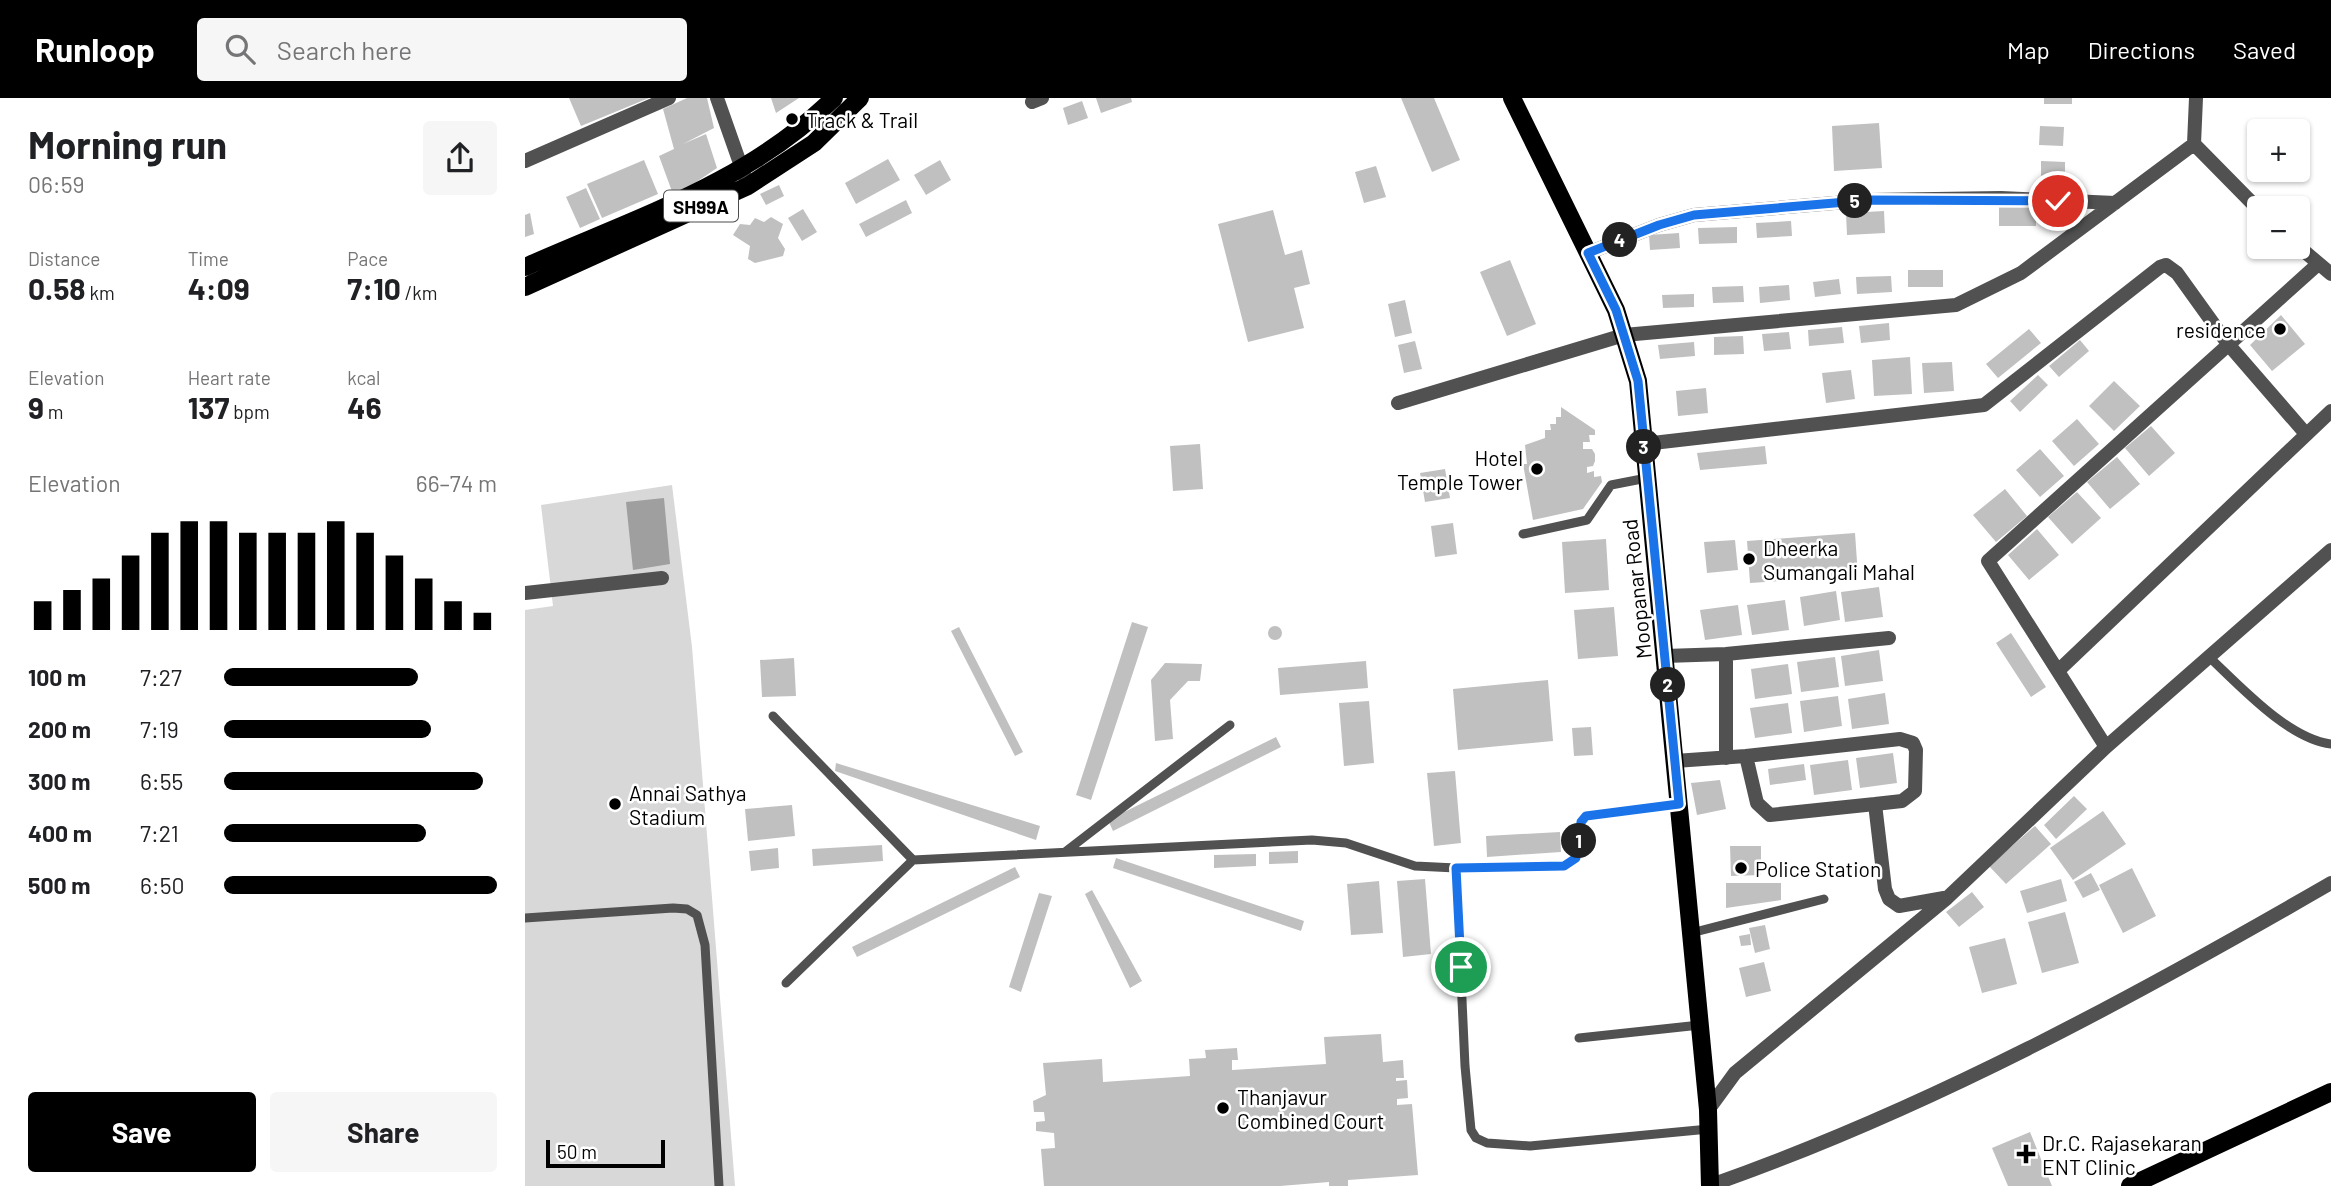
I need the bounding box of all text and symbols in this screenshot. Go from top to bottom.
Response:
search box [197,18,687,81]
text: Runloop [35,29,155,69]
icon: search [221,30,259,68]
text: Search here [277,34,412,65]
text: Map [2007,35,2050,64]
text: Directions [2088,35,2195,64]
text: Saved [2233,35,2296,64]
place label: Track & Trail [806,107,918,132]
marker: Track & Trail [784,111,800,127]
map controls [2247,119,2310,259]
button: + [2247,119,2310,182]
text: Morning run [28,121,227,167]
button: share [423,121,497,195]
text: 06:59 [28,170,84,198]
pin [2028,171,2088,231]
icon: check [2039,182,2077,220]
pin: 5 [1837,184,1873,218]
text: 5 [1849,189,1860,212]
road number: SH99A [664,190,738,222]
button: − [2247,196,2310,259]
pin: 4 [1603,222,1637,258]
text: 4 [1614,228,1625,251]
text: Distance [28,247,100,270]
text: Time [188,247,229,270]
text: Pace [347,247,388,270]
text: 0.58 [28,270,86,306]
text: 4:09 [188,270,250,306]
text: 7:10 [347,270,401,306]
text: km [86,281,115,304]
text: /km [401,281,438,304]
place label: residence [2176,317,2266,342]
marker: residence [2272,321,2288,337]
text: Elevation [28,366,105,389]
text: Heart rate [188,366,271,389]
text: kcal [347,366,380,389]
text: 9 [28,389,44,425]
text: 137 [188,389,229,425]
text: 46 [347,389,382,425]
text: m [44,400,63,423]
text: bpm [229,400,270,423]
pin: 3 [1627,430,1661,464]
text: 3 [1638,435,1649,458]
place label: Hotel Temple Tower [1397,445,1523,494]
marker: Hotel Temple Tower [1529,461,1545,477]
text: Elevation [28,469,121,497]
text: 66–74 m [416,469,497,497]
street label: Moopanar Road [1616,518,1656,660]
place label: Dheerka Sumangali Mahal [1763,535,1915,584]
marker: Dheerka Sumangali Mahal [1741,551,1757,567]
text: 100 m [28,663,86,691]
text: 7:27 [140,663,182,691]
pin: 2 [1651,668,1685,702]
text: 2 [1662,673,1673,696]
text: 200 m [28,715,91,743]
text: 7:19 [140,715,179,743]
text: 300 m [28,767,90,795]
text: 6:55 [140,767,183,795]
place label: Annai Sathya Stadium [629,780,747,829]
marker: Annai Sathya Stadium [607,796,623,812]
text: 400 m [28,819,92,847]
text: 7:21 [140,819,179,847]
pin: 1 [1561,824,1597,858]
text: 1 [1575,829,1582,852]
place label: Police Station [1755,856,1881,881]
marker: Police Station [1733,860,1749,876]
text: 500 m [28,871,90,899]
text: 6:50 [140,871,184,899]
pin [1431,937,1491,997]
icon: arrive [1442,948,1480,986]
place label: Thanjavur Combined Court [1237,1084,1384,1133]
button: Save [28,1092,256,1172]
button: Share [270,1092,497,1172]
marker: Thanjavur Combined Court [1215,1100,1231,1116]
place label: Dr.C. Rajasekaran ENT Clinic [2042,1130,2202,1179]
scale bar [546,1137,665,1169]
text: 50 m [557,1140,597,1163]
marker: Dr.C. Rajasekaran ENT Clinic [2016,1144,2036,1164]

